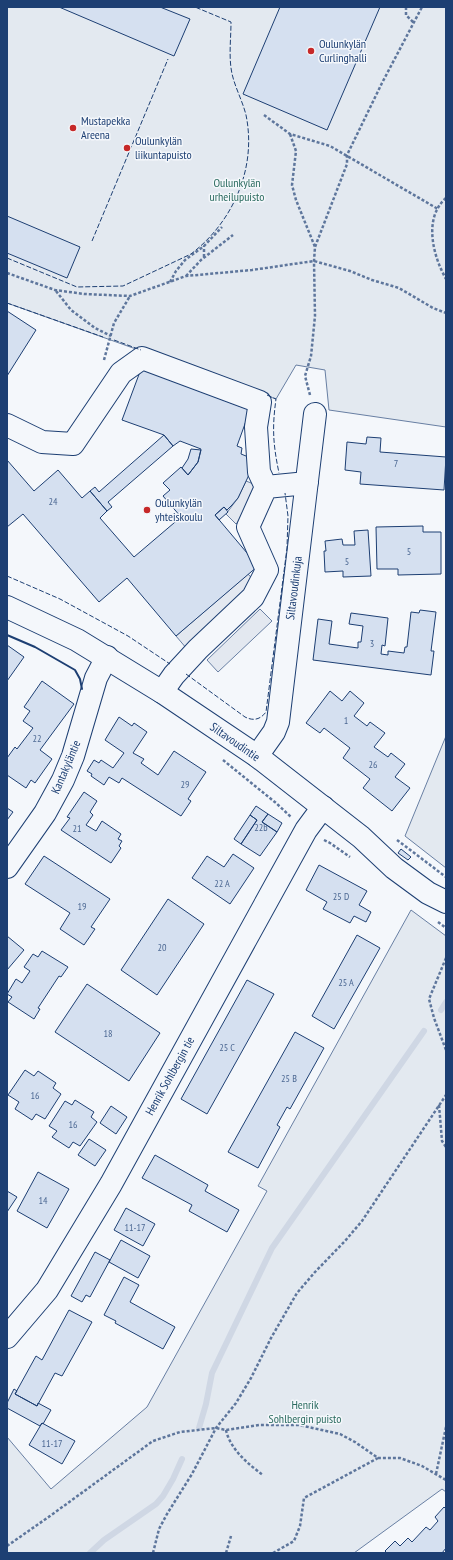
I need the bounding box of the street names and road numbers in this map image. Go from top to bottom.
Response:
street label: Siltavoudinkuja [282,555,305,621]
street label: Siltavoudintie [207,719,263,764]
street label: Kantakyläntie [48,738,84,796]
street label: Henrik Sohlbergin tie [142,1034,197,1118]

